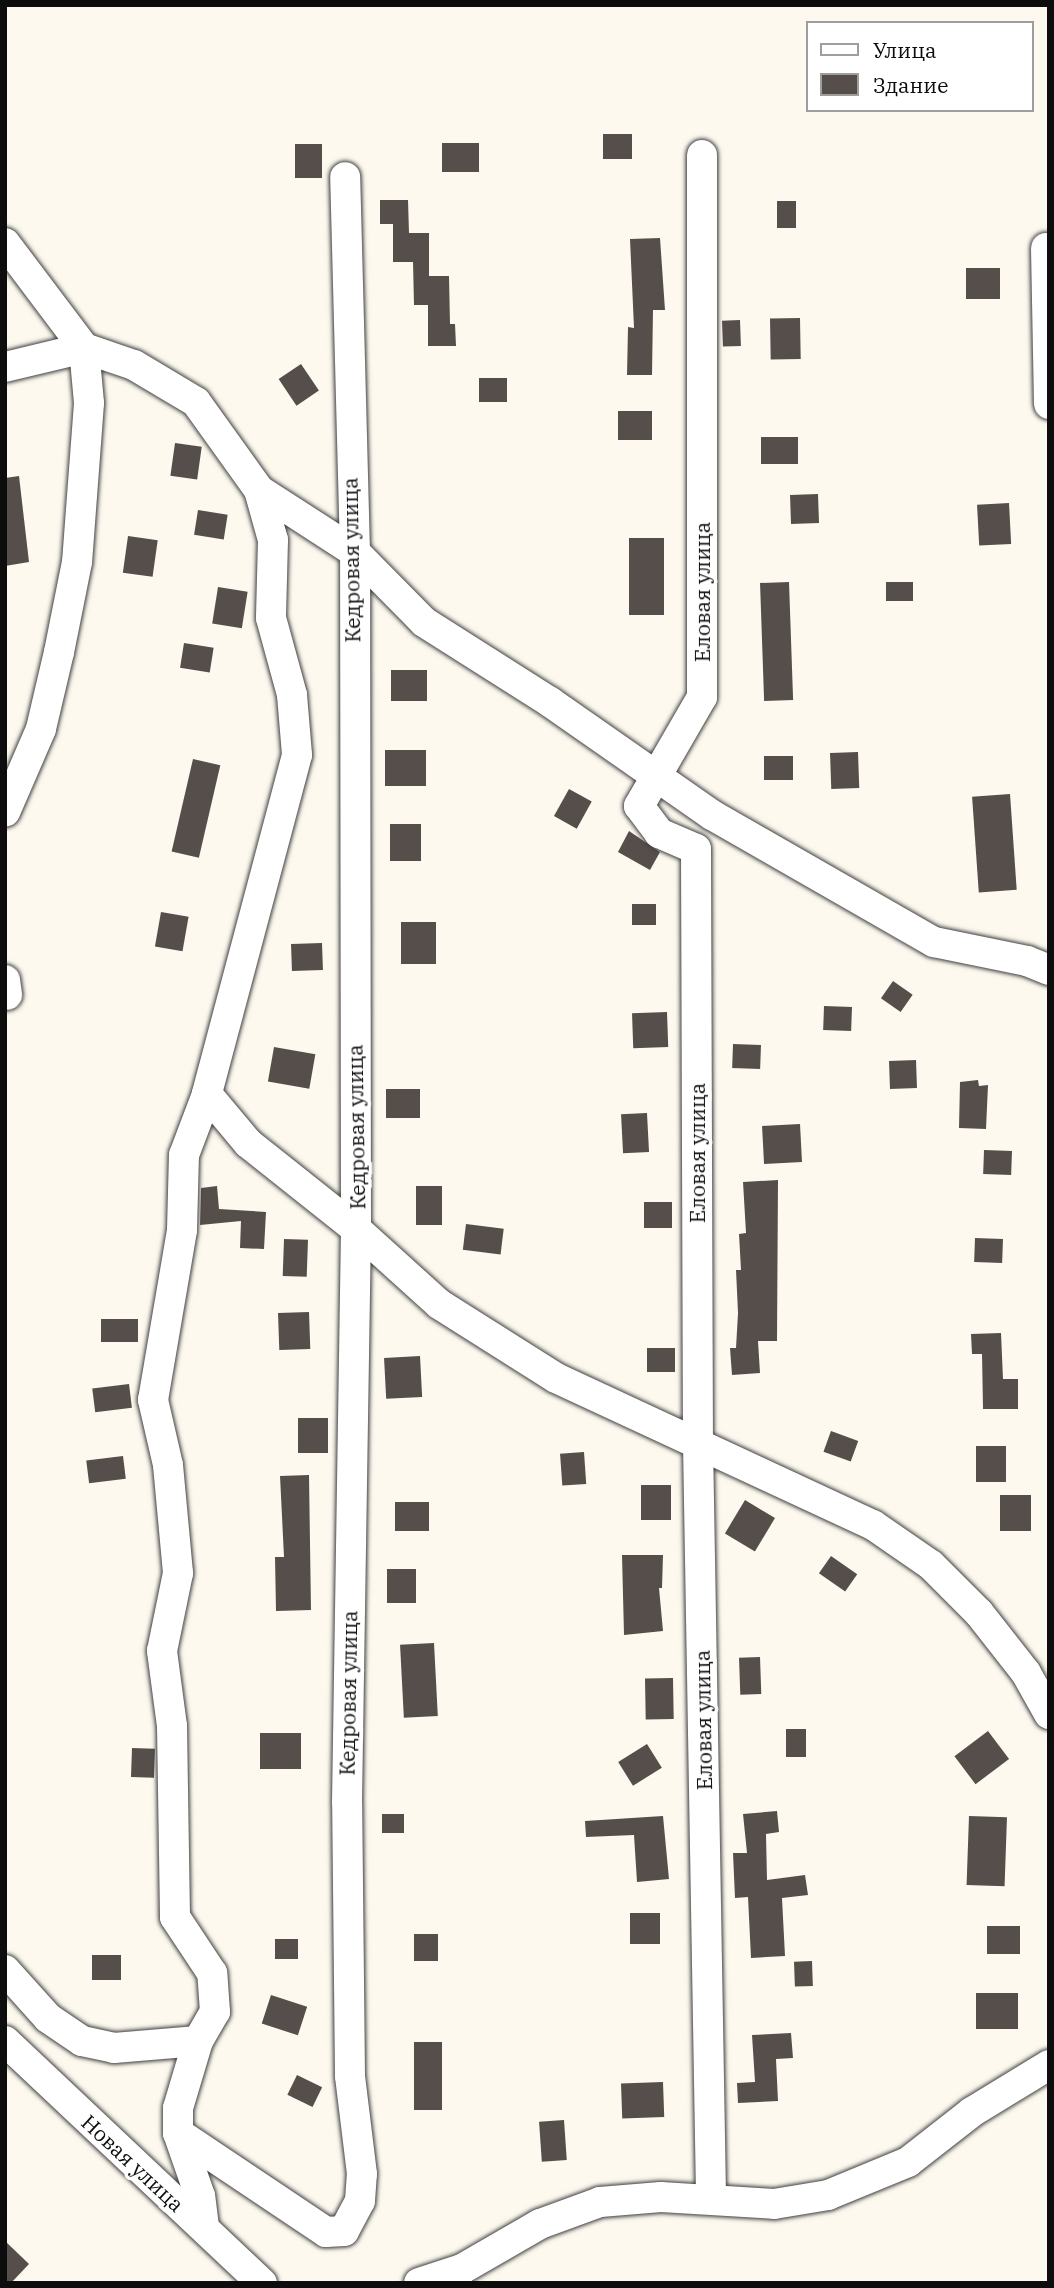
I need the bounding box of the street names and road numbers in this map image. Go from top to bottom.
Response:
street label: Кедровая улица [337,477,365,643]
street label: Еловая улица [689,522,715,662]
street label: Кедровая улица [342,1044,370,1210]
street label: Еловая улица [684,1083,710,1223]
street label: Кедровая улица [334,1610,362,1776]
street label: Еловая улица [689,1650,717,1790]
street label: Новая улица [77,2109,189,2217]

